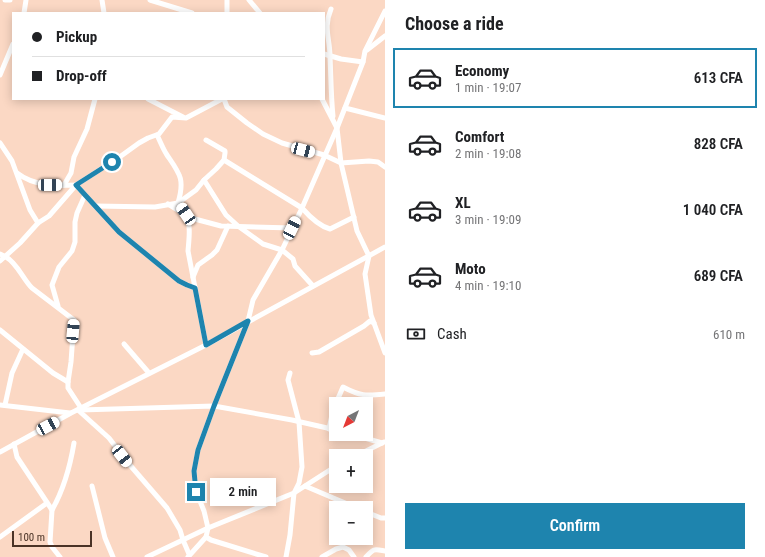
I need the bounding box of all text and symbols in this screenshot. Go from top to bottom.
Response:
text: Choose a ride [405,13,504,34]
text: Pickup [56,28,97,46]
icon: car [407,60,443,96]
text: Economy [455,62,509,80]
text: Drop-off [56,67,107,85]
text: 613 CFA [694,69,743,87]
text: 1 min · 19:07 [455,80,521,95]
icon: car [407,126,443,162]
text: Comfort [455,128,504,146]
text: 828 CFA [694,135,743,153]
car [290,141,316,159]
text: 2 min · 19:08 [455,146,521,161]
route start [103,153,121,171]
car [38,179,62,191]
icon: car [407,192,443,228]
text: XL [455,194,471,212]
car [174,201,198,227]
text: 1 040 CFA [683,201,743,219]
text: 3 min · 19:09 [455,212,521,227]
car [281,215,303,241]
icon: car [407,258,443,294]
text: Moto [455,260,486,278]
text: 689 CFA [694,267,743,285]
text: 4 min · 19:10 [455,278,521,293]
car [66,319,80,343]
icon: cash [405,323,427,345]
text: Cash [437,325,467,343]
text: 610 m [713,327,745,342]
north arrow [329,397,373,441]
map controls [329,397,373,545]
car [35,415,61,437]
car [110,443,134,469]
button: + [329,449,373,493]
callout: 2 min [210,478,276,506]
route end [187,483,205,501]
text: 2 min [229,484,257,499]
button: − [329,501,373,545]
button: Confirm [405,503,745,549]
scale bar [12,529,92,548]
text: 100 m [18,531,45,544]

